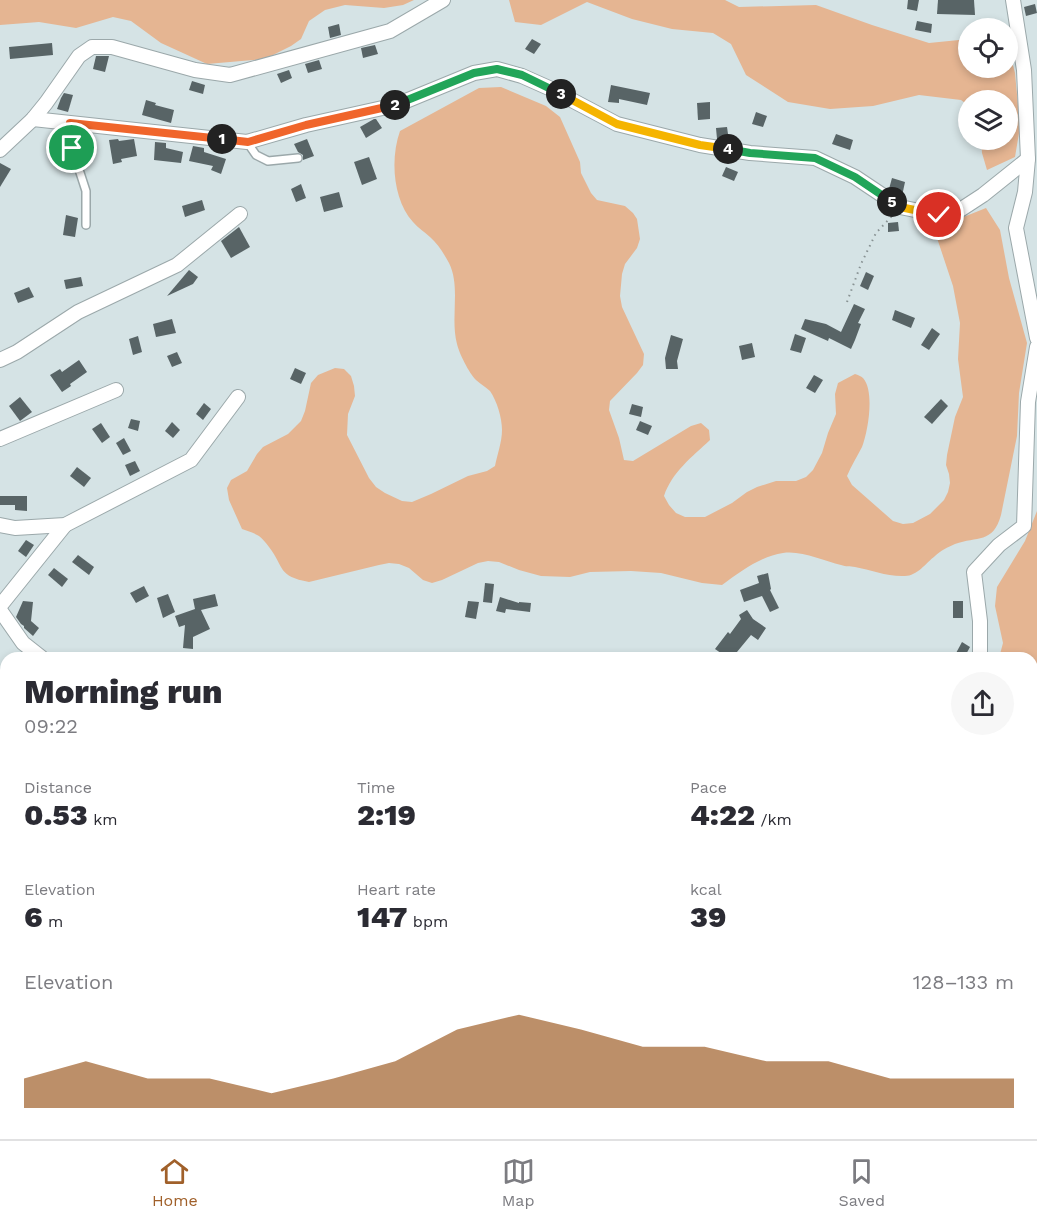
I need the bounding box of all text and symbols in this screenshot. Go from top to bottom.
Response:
map controls [958,18,1018,150]
button: locate [958,18,1018,78]
pin: 3 [546,79,576,109]
text: 3 [556,84,566,103]
pin: 2 [380,90,410,120]
button: layers [958,90,1018,150]
text: 2 [390,95,400,114]
pin [46,122,97,173]
pin: 1 [207,124,237,154]
text: 1 [219,129,225,148]
icon: arrive [55,131,88,164]
pin: 4 [713,134,743,164]
text: 4 [723,139,733,158]
pin: 5 [877,187,907,217]
pin [913,189,964,240]
text: 5 [887,192,897,211]
icon: check [922,198,955,231]
text: Morning run [24,672,223,711]
button: share [951,672,1014,735]
text: 09:22 [24,714,78,738]
text: Distance [24,778,92,797]
text: Time [357,778,395,797]
text: Pace [690,778,727,797]
text: 0.53 [24,797,88,832]
text: 2:19 [357,797,416,832]
text: 4:22 [690,797,755,832]
text: km [88,810,118,829]
text: /km [755,810,792,829]
text: Elevation [24,880,95,899]
text: Heart rate [357,880,436,899]
text: kcal [690,880,722,899]
text: 6 [24,899,43,934]
text: 147 [357,899,407,934]
text: 39 [690,899,726,934]
text: m [43,912,63,931]
text: bpm [407,912,448,931]
text: Elevation [24,970,113,994]
text: 128–133 m [913,970,1014,994]
tab: Home [152,1155,198,1210]
tab: Map [502,1155,535,1210]
tab: Saved [839,1155,885,1210]

